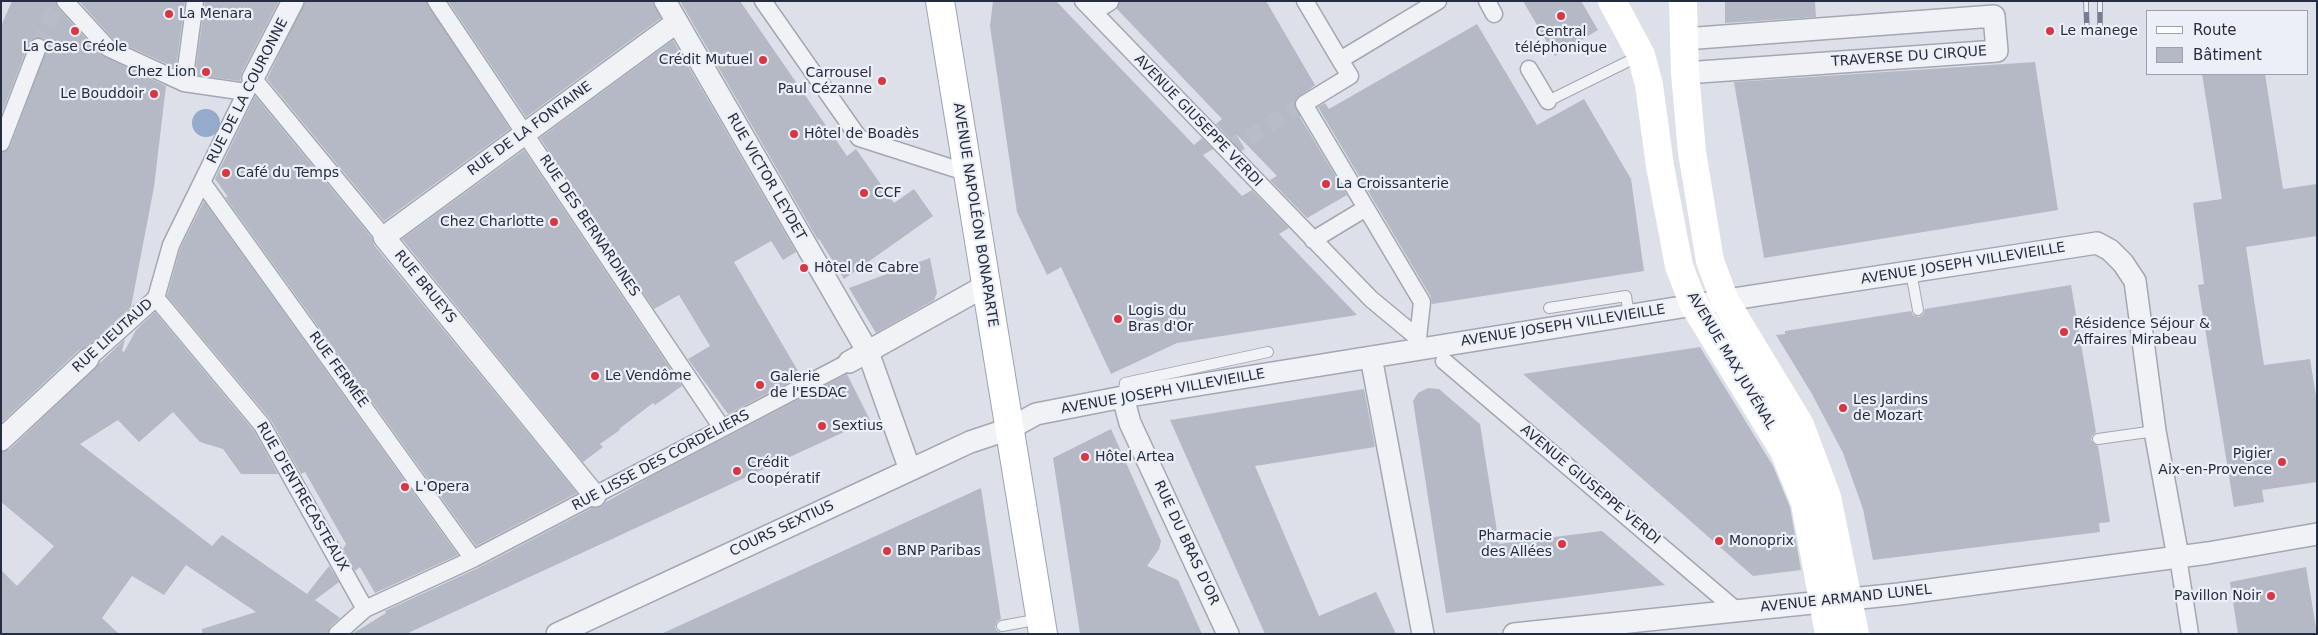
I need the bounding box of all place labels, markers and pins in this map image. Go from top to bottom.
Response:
place label: La Menara [179,6,252,22]
marker: La Menara [163,8,175,20]
marker: Central téléphonique [1555,10,1567,22]
place label: Le manege [2060,23,2138,39]
place label: Central téléphonique [1515,24,1607,56]
marker: La Case Créole [69,25,81,37]
marker: Le manege [2044,25,2056,37]
place label: La Case Créole [23,39,127,55]
place label: Crédit Mutuel [659,52,753,68]
marker: Crédit Mutuel [757,54,769,66]
place label: Chez Lion [128,64,196,80]
place label: Carrousel Paul Cézanne [778,65,872,98]
marker: Chez Lion [200,66,212,78]
marker: Carrousel Paul Cézanne [876,75,888,87]
place label: Le Bouddoir [60,86,144,102]
marker: Le Bouddoir [148,88,160,100]
place label: Hôtel de Boadès [804,126,919,142]
marker: Hôtel de Boadès [788,128,800,140]
place label: Café du Temps [236,165,339,181]
marker: Café du Temps [220,167,232,179]
place label: La Croissanterie [1336,176,1449,192]
marker: La Croissanterie [1320,178,1332,190]
place label: CCF [874,185,902,201]
marker: CCF [858,187,870,199]
place label: Chez Charlotte [440,214,544,230]
marker: Chez Charlotte [548,216,560,228]
place label: Hôtel de Cabre [814,260,919,276]
marker: Hôtel de Cabre [798,262,810,274]
place label: Logis du Bras d'Or [1128,303,1193,336]
marker: Logis du Bras d'Or [1112,313,1124,325]
place label: Résidence Séjour & Affaires Mirabeau [2074,316,2210,348]
marker: Résidence Séjour & Affaires Mirabeau [2058,326,2070,338]
place label: Le Vendôme [605,368,691,384]
place label: Galerie de l'ESDAC [770,369,847,402]
marker: Le Vendôme [589,370,601,382]
marker: Galerie de l'ESDAC [754,379,766,391]
place label: Les Jardins de Mozart [1853,392,1928,424]
marker: Les Jardins de Mozart [1837,402,1849,414]
place label: Sextius [832,418,883,434]
marker: Sextius [816,420,828,432]
place label: Pigier Aix-en-Provence [2158,446,2272,478]
place label: Hôtel Artea [1095,449,1175,465]
marker: Hôtel Artea [1079,451,1091,463]
place label: Crédit Coopératif [747,455,820,488]
marker: Pigier Aix-en-Provence [2276,456,2288,468]
marker: Crédit Coopératif [731,465,743,477]
place label: L'Opera [415,479,470,495]
marker: L'Opera [399,481,411,493]
place label: Pharmacie des Allées [1478,528,1552,560]
place label: Monoprix [1729,533,1794,549]
marker: Monoprix [1713,535,1725,547]
marker: Pharmacie des Allées [1556,538,1568,550]
place label: BNP Paribas [897,543,981,559]
marker: BNP Paribas [881,545,893,557]
place label: Pavillon Noir [2174,588,2261,604]
marker: Pavillon Noir [2265,590,2277,602]

